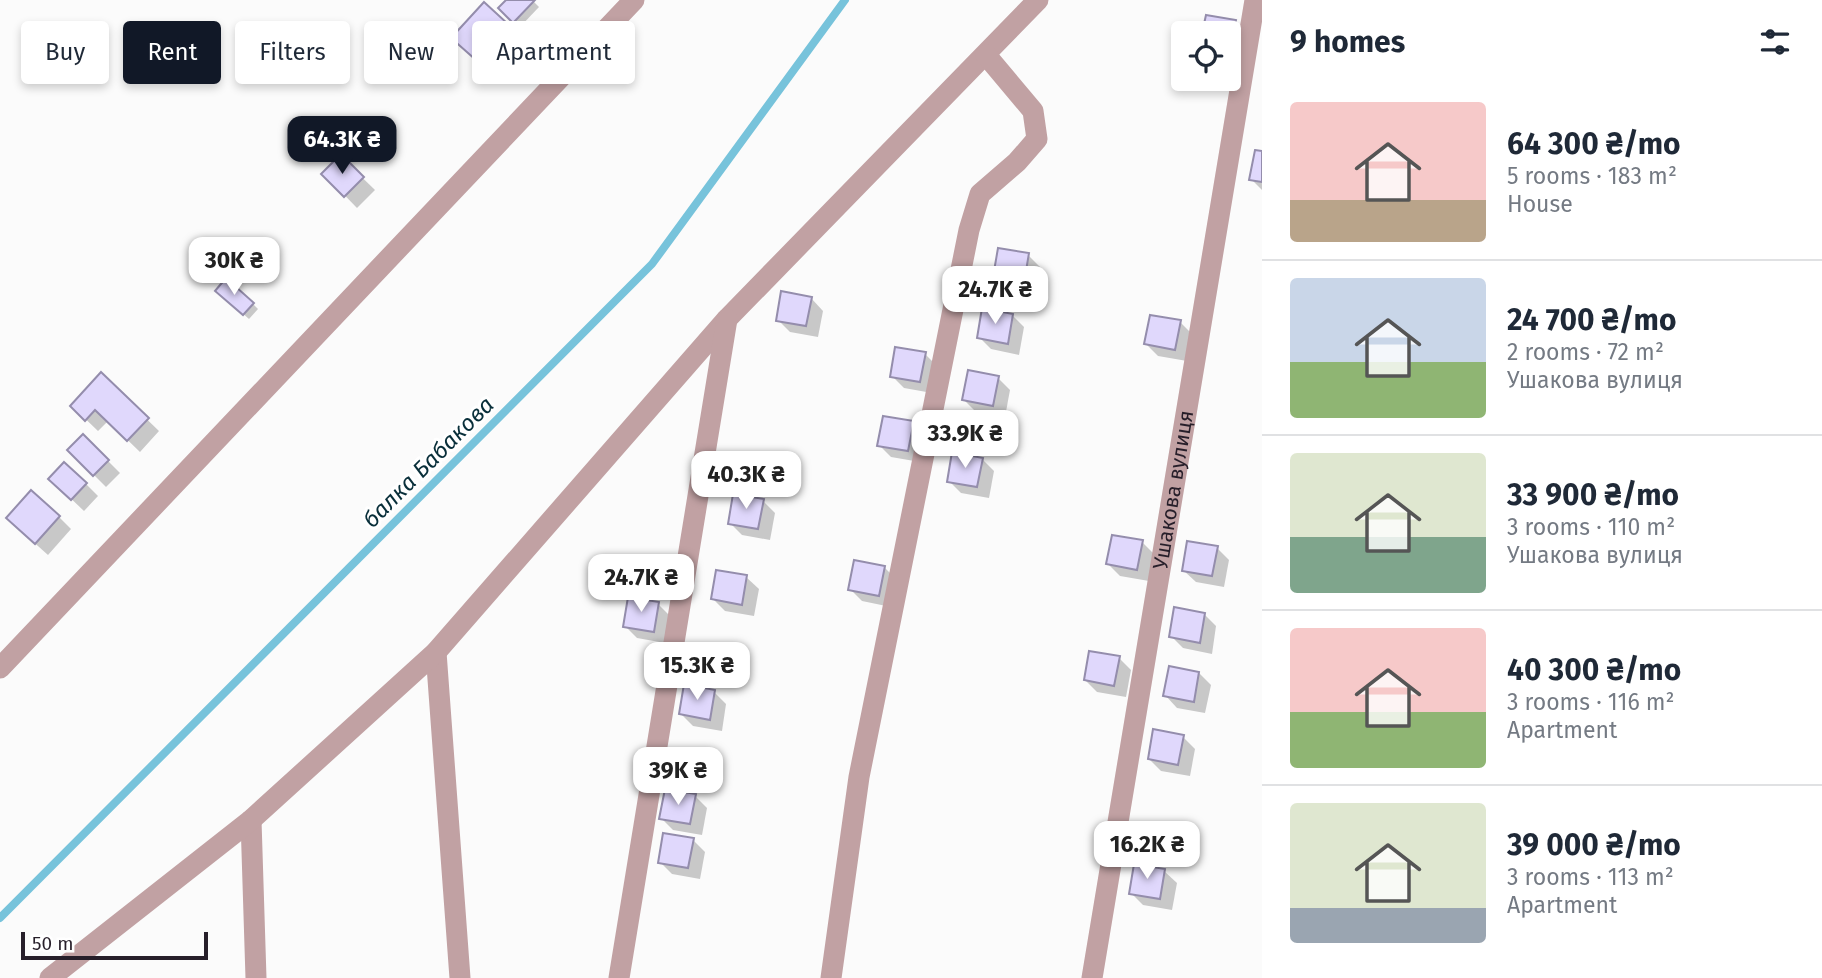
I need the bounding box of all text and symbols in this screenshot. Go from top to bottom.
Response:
chip: Buy [21,21,109,84]
chip: Rent [123,21,221,84]
chip: Filters [235,21,350,84]
chip: New [364,21,458,84]
chip: Apartment [472,21,635,84]
map controls [1171,21,1241,91]
button: locate [1171,21,1241,91]
icon: filters [1756,23,1794,61]
text: 9 homes [1290,24,1405,60]
pin: 64.3K ₴ [277,116,407,176]
text: 64.3K ₴ [303,125,381,153]
text: 64 300 ₴/mo [1507,126,1681,162]
icon: home [1346,130,1430,214]
text: 5 rooms · 183 m² [1507,162,1677,190]
text: House [1507,190,1573,218]
pin: 30K ₴ [185,238,283,297]
text: 30K ₴ [205,246,263,274]
pin: 24.7K ₴ [930,266,1060,326]
text: 24.7K ₴ [958,275,1032,303]
text: 24 700 ₴/mo [1507,302,1676,338]
icon: home [1346,306,1430,390]
text: 2 rooms · 72 m² [1507,338,1664,366]
text: Ушакова вулиця [1507,366,1683,394]
water label: балка Бабакова [357,391,499,533]
street label: Ушакова вулиця [1147,408,1199,571]
pin: 33.9K ₴ [900,410,1030,470]
text: 33.9K ₴ [927,419,1003,447]
pin: 40.3K ₴ [681,452,811,511]
text: 40.3K ₴ [707,460,785,488]
text: 33 900 ₴/mo [1507,477,1679,513]
icon: home [1346,481,1430,565]
text: 3 rooms · 110 m² [1507,513,1675,541]
text: Ушакова вулиця [1507,541,1683,569]
pin: 24.7K ₴ [576,554,706,614]
text: 24.7K ₴ [604,563,678,591]
pin: 15.3K ₴ [632,642,762,702]
text: 15.3K ₴ [660,651,734,679]
text: 40 300 ₴/mo [1507,652,1681,688]
icon: home [1346,656,1430,740]
text: 3 rooms · 116 m² [1507,688,1675,716]
text: Apartment [1507,716,1617,744]
pin: 39K ₴ [629,748,727,807]
text: 39K ₴ [649,756,707,784]
pin: 16.2K ₴ [1082,822,1212,881]
text: 39 000 ₴/mo [1507,827,1681,863]
text: 16.2K ₴ [1110,830,1184,858]
icon: home [1346,831,1430,915]
text: 3 rooms · 113 m² [1507,863,1674,891]
text: Apartment [1507,891,1617,919]
scale bar [21,929,208,961]
text: 50 m [32,932,73,955]

